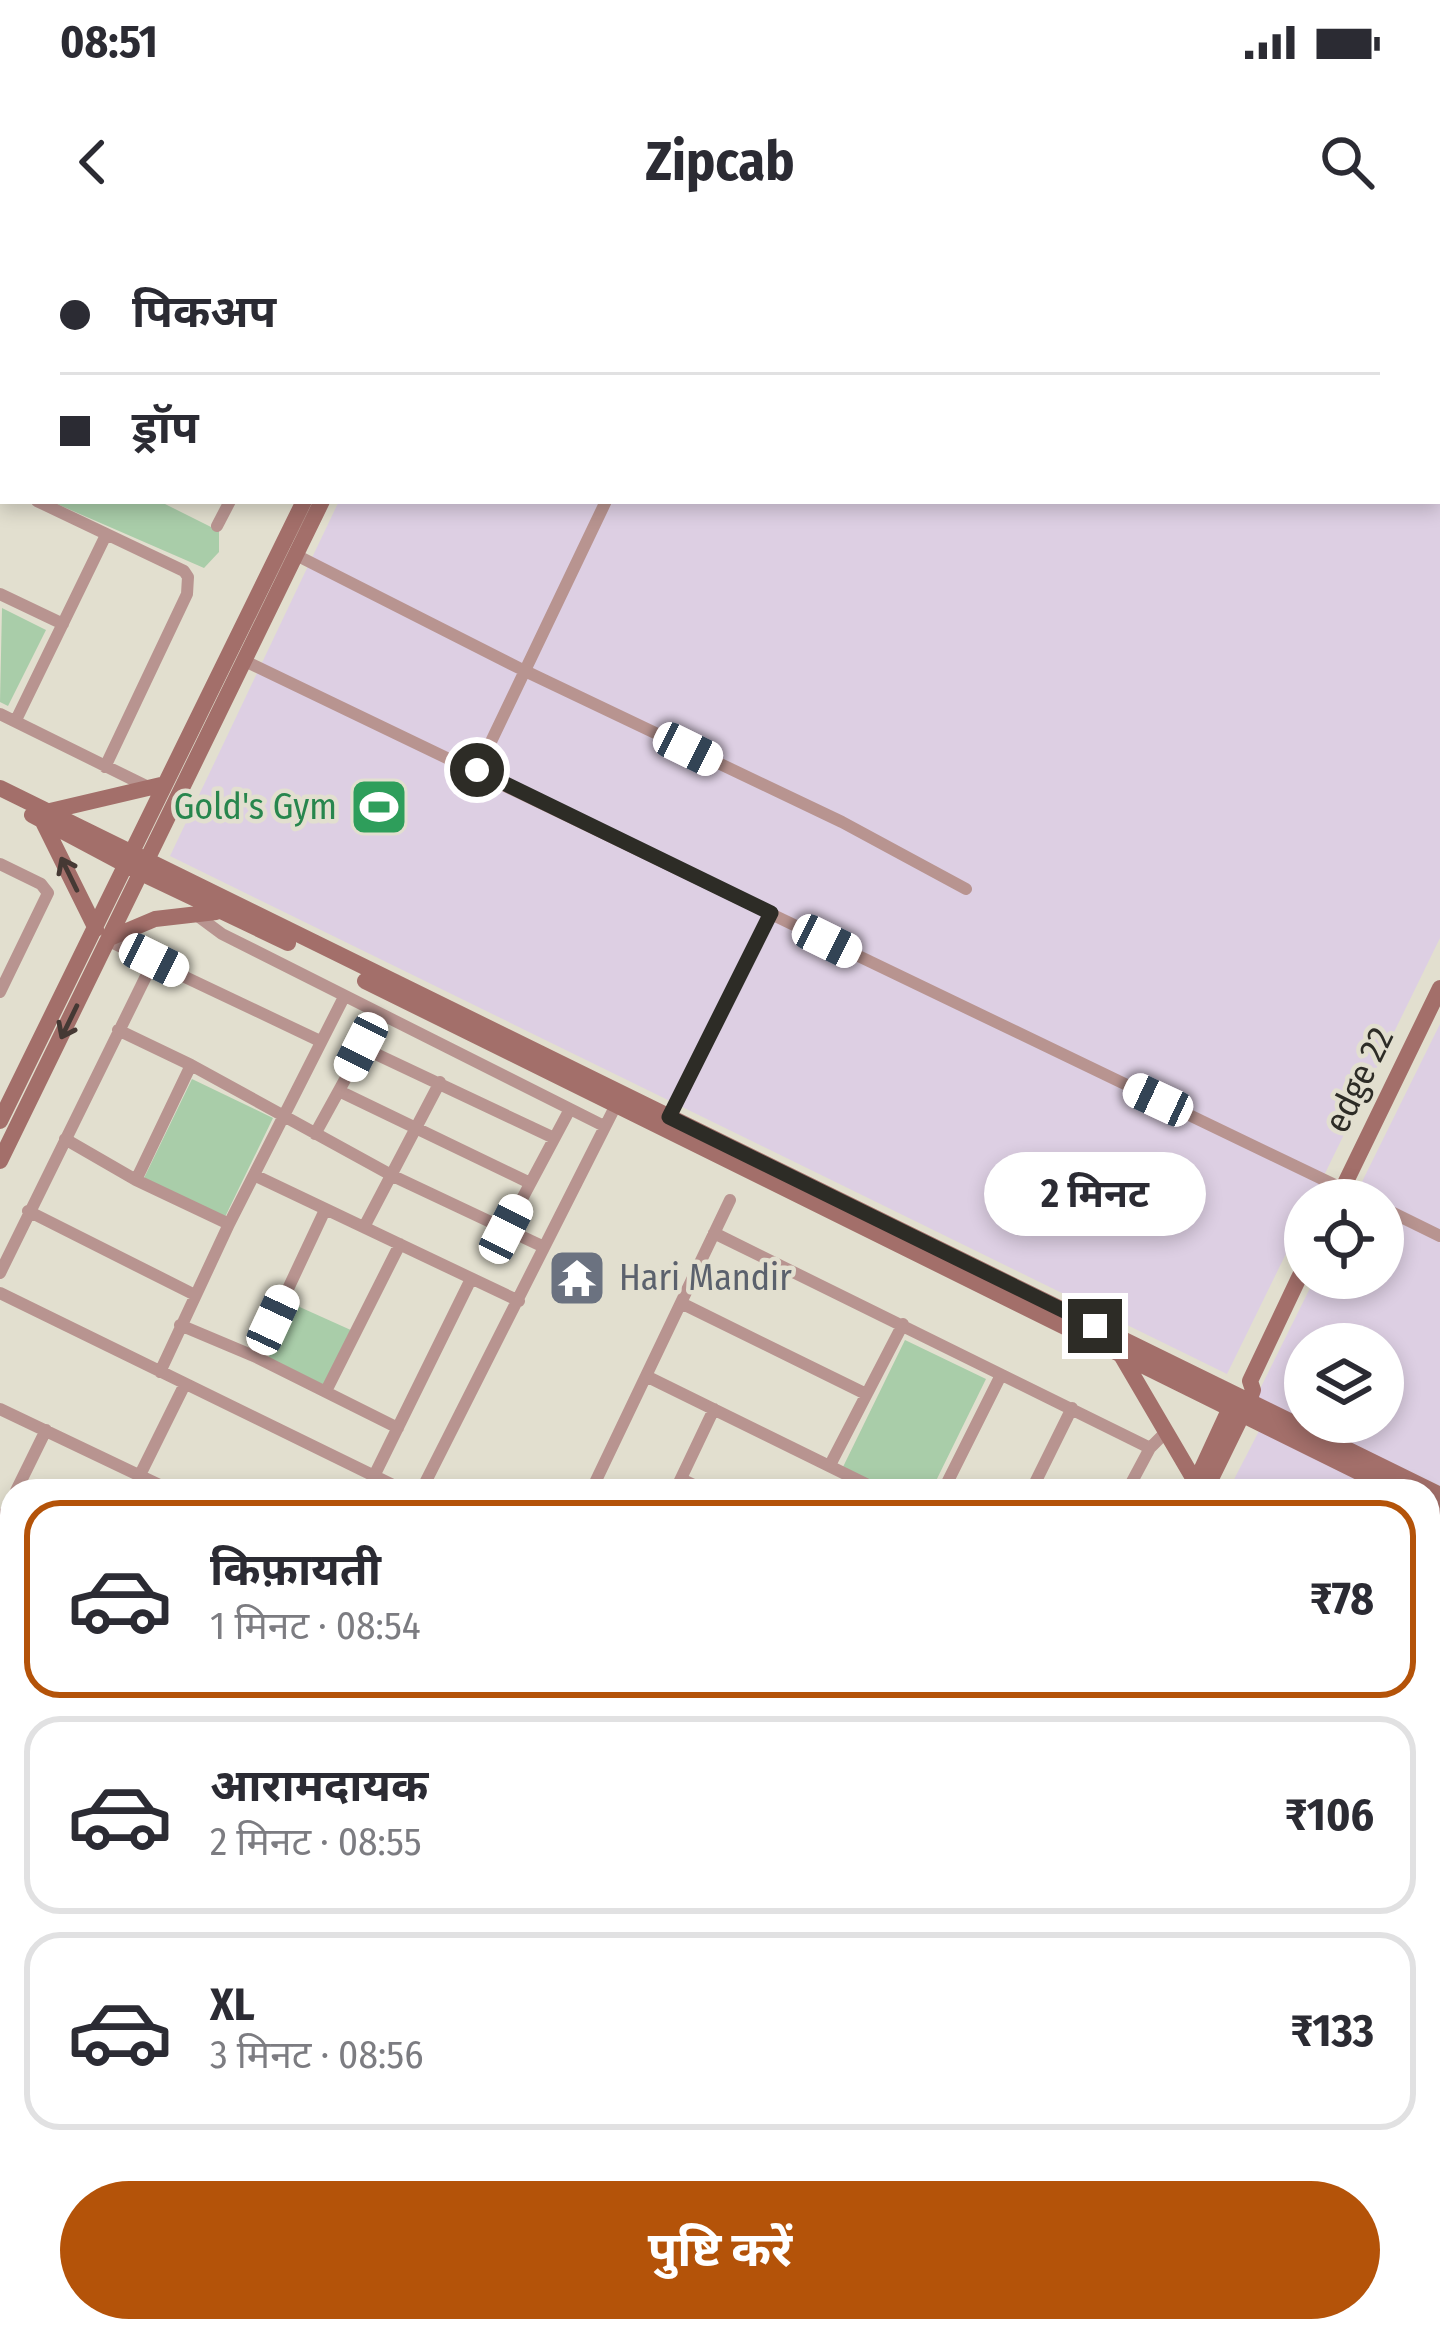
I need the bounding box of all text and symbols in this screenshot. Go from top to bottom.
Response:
text: 08:51 [60,15,158,69]
icon: back [60,129,126,195]
icon: search [1314,129,1380,195]
text: Zipcab [645,130,795,194]
text: पिकअप [132,285,276,339]
text: ड्रॉप [132,401,199,455]
car [648,717,728,781]
route start [450,743,504,797]
sports icon: Gold's Gym [348,776,410,838]
place label: Gold's Gym [174,785,337,829]
one-way arrow [56,857,79,893]
car [787,909,867,973]
car [114,928,194,992]
one-way arrow [56,1003,79,1039]
car [329,1007,393,1087]
street label: edge 22 [1315,1020,1403,1140]
car [1118,1068,1198,1132]
callout: 2 मिनट [984,1152,1206,1236]
text: 2 मिनट [1041,1171,1149,1217]
map controls [1284,1179,1404,1443]
button: locate [1284,1179,1404,1299]
car [474,1189,538,1269]
temple icon: Hari Mandir [546,1247,608,1309]
place label: Hari Mandir [619,1256,792,1300]
car [241,1280,305,1360]
route end [1068,1299,1122,1353]
button: layers [1284,1323,1404,1443]
text: किफ़ायती [210,1543,381,1597]
icon: car [66,1545,174,1653]
text: ₹78 [1310,1572,1374,1626]
text: 1 मिनट · 08:54 [210,1603,421,1649]
text: आरामदायक [210,1759,428,1813]
icon: car [66,1761,174,1869]
text: ₹106 [1285,1788,1374,1842]
text: 2 मिनट · 08:55 [210,1819,422,1865]
icon: car [66,1977,174,2085]
text: XL [210,1978,255,2032]
text: ₹133 [1290,2004,1374,2058]
text: 3 मिनट · 08:56 [210,2032,424,2078]
button: पुष्टि करें [60,2181,1380,2319]

